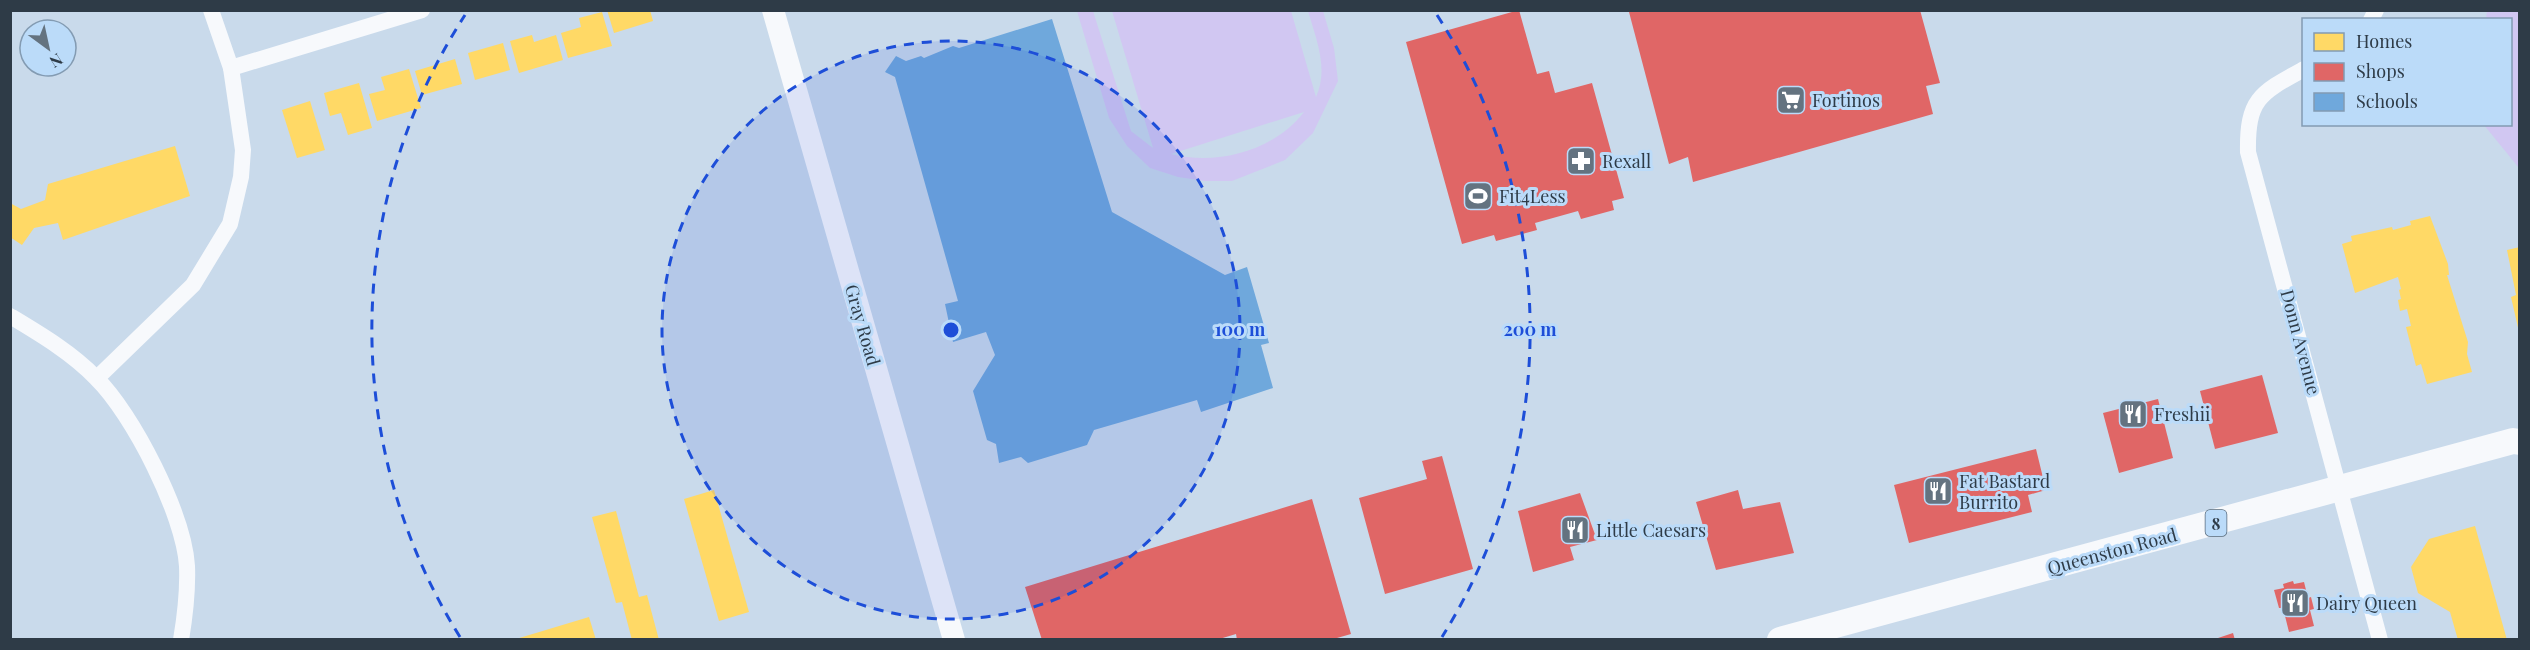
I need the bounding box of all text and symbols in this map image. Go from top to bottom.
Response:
north arrow [18,18,78,78]
legend [2302,18,2512,126]
text: Homes [2356,29,2412,53]
text: N [46,49,67,73]
text: Shops [2356,59,2405,83]
supermarket icon: Fortinos [1775,84,1807,116]
place label: Fortinos [1812,88,1880,112]
text: Schools [2356,89,2418,113]
pharmacy icon: Rexall [1565,145,1597,177]
place label: Rexall [1602,149,1651,173]
sports icon: Fit4Less [1462,180,1494,212]
place label: Fit4Less [1499,184,1566,208]
street label: Gray Road [840,282,886,369]
street label: Donn Avenue [2275,287,2327,397]
text: 100 m [1215,317,1266,341]
text: 200 m [1503,317,1557,341]
centre of rings [941,320,961,340]
restaurant icon: Freshii [2117,398,2149,430]
place label: Freshii [2154,402,2210,426]
place label: Fat Bastard Burrito [1959,469,2051,514]
restaurant icon: Fat Bastard Burrito [1922,475,1954,507]
road number: 8 [2206,510,2226,536]
restaurant icon: Little Caesars [1559,514,1591,546]
place label: Little Caesars [1596,518,1706,542]
street label: Queenston Road [2045,522,2180,580]
restaurant icon: Dairy Queen [2279,587,2311,619]
place label: Dairy Queen [2316,591,2417,615]

